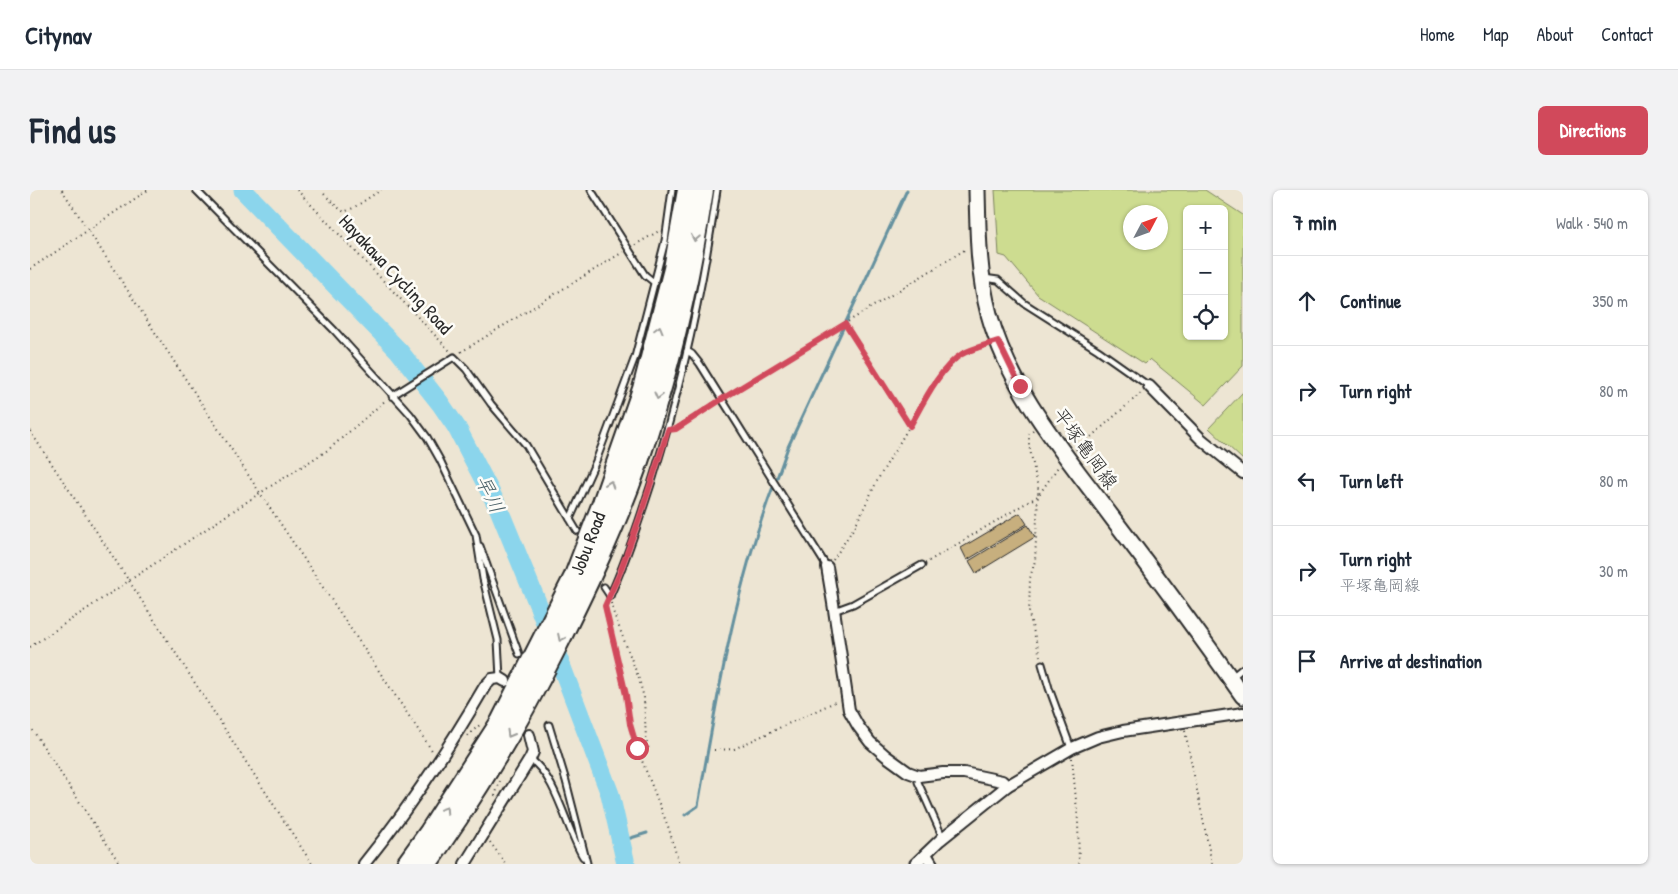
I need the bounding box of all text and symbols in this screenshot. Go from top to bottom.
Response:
text: Citynav [25,19,92,51]
text: Home [1420,22,1455,47]
text: Map [1483,22,1508,47]
text: About [1536,22,1573,47]
text: Contact [1601,22,1653,47]
button: Directions [1538,106,1648,155]
text: Find us [30,107,116,154]
north arrow [1123,205,1168,250]
map controls [1183,205,1228,340]
button: + [1183,205,1228,250]
street label: Hayakawa Cycling Road [333,208,459,340]
text: 7 min [1293,208,1337,237]
text: Walk · 540 m [1556,212,1628,234]
one-way arrow [691,234,701,243]
button: − [1183,250,1228,295]
icon: ahead [1293,287,1321,315]
text: Continue [1340,288,1401,314]
text: 350 m [1592,290,1628,312]
button: locate [1183,295,1228,340]
one-way arrow [653,324,664,333]
route end [1009,375,1032,398]
icon: right [1293,377,1321,405]
text: Turn right [1340,378,1411,404]
text: 80 m [1599,380,1628,402]
one-way arrow [654,392,664,400]
street label: 平塚亀岡線 [1048,402,1124,494]
icon: left [1293,467,1321,495]
text: Turn left [1340,468,1403,494]
water label: 早川 [470,470,511,518]
text: 80 m [1599,470,1628,492]
one-way arrow [604,480,614,489]
street label: Jobu Road [563,507,612,579]
text: Turn right [1340,546,1411,572]
icon: right [1293,557,1321,585]
text: 30 m [1599,560,1628,582]
text: 平塚亀岡線 [1340,574,1420,596]
one-way arrow [557,633,567,642]
icon: arrive [1293,647,1321,675]
text: Arrive at destination [1340,648,1482,674]
one-way arrow [506,729,516,738]
route start [626,737,649,760]
one-way arrow [438,806,448,815]

